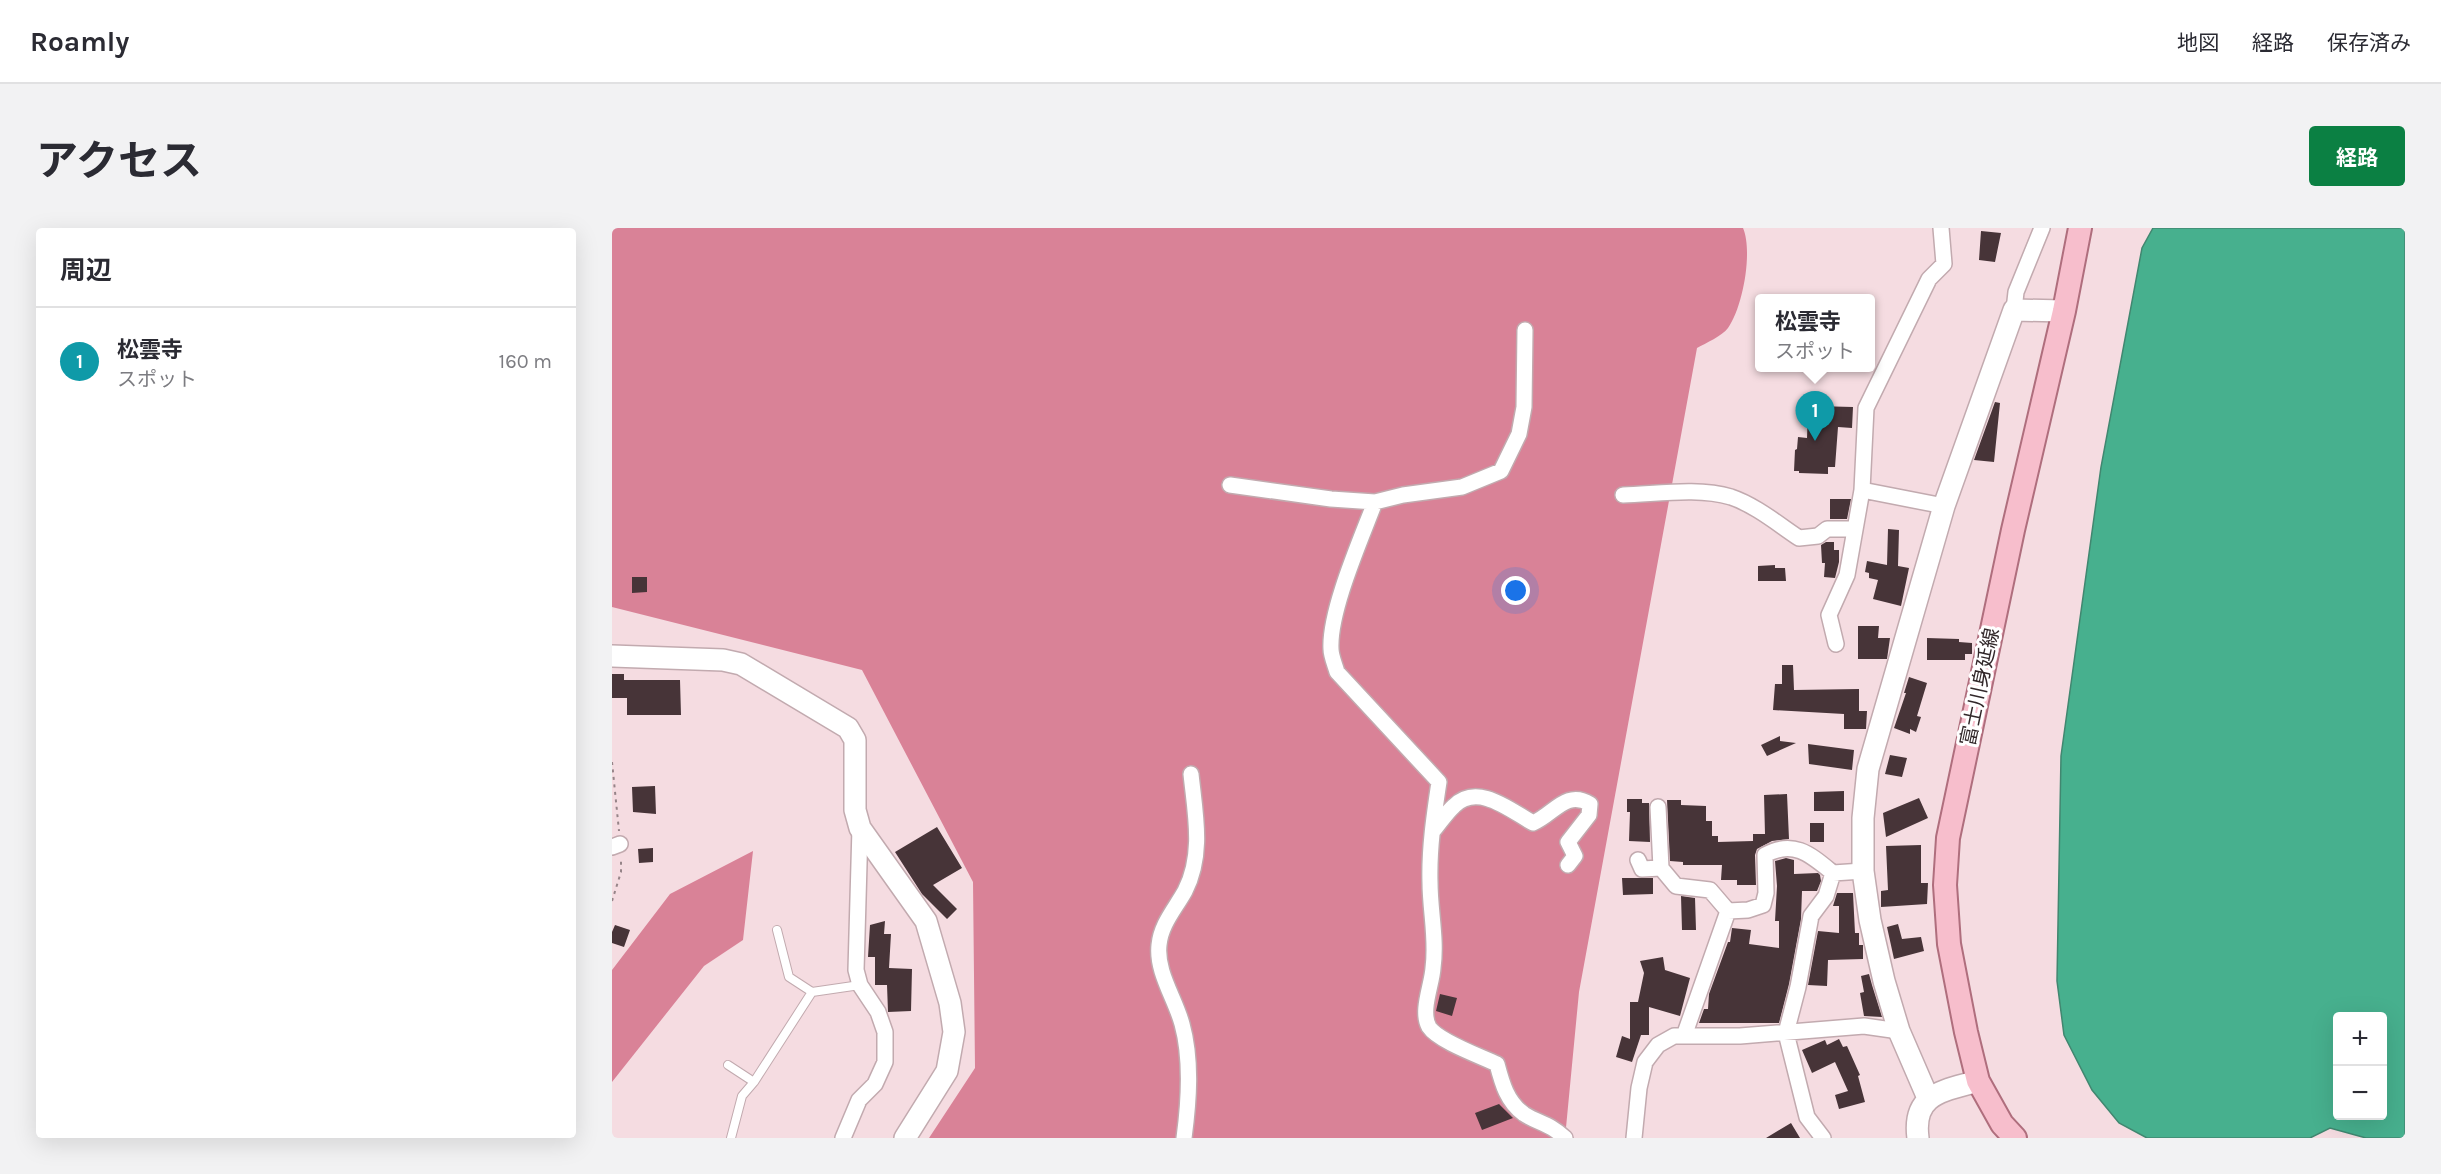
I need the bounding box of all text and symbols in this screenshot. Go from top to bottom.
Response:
text: Roamly [30,25,129,58]
text: 地図 [2177,31,2219,55]
text: 経路 [2252,31,2294,55]
text: 保存済み [2327,31,2411,55]
button: 経路 [2309,126,2405,186]
text: アクセス [36,136,202,186]
text: 周辺 [60,255,112,286]
popup [1755,294,1875,372]
text: 松雲寺 [1775,309,1841,335]
text: 松雲寺 [117,337,183,363]
text: スポット [1775,340,1855,363]
text: 1 [76,350,83,373]
text: 160 m [499,350,552,373]
text: スポット [117,368,197,391]
pin: 1 [1796,392,1834,441]
your location [1501,576,1530,605]
street label: 富士川身延線 [1956,626,2004,748]
map controls [2333,1012,2387,1120]
button: + [2333,1012,2387,1066]
button: − [2333,1066,2387,1120]

